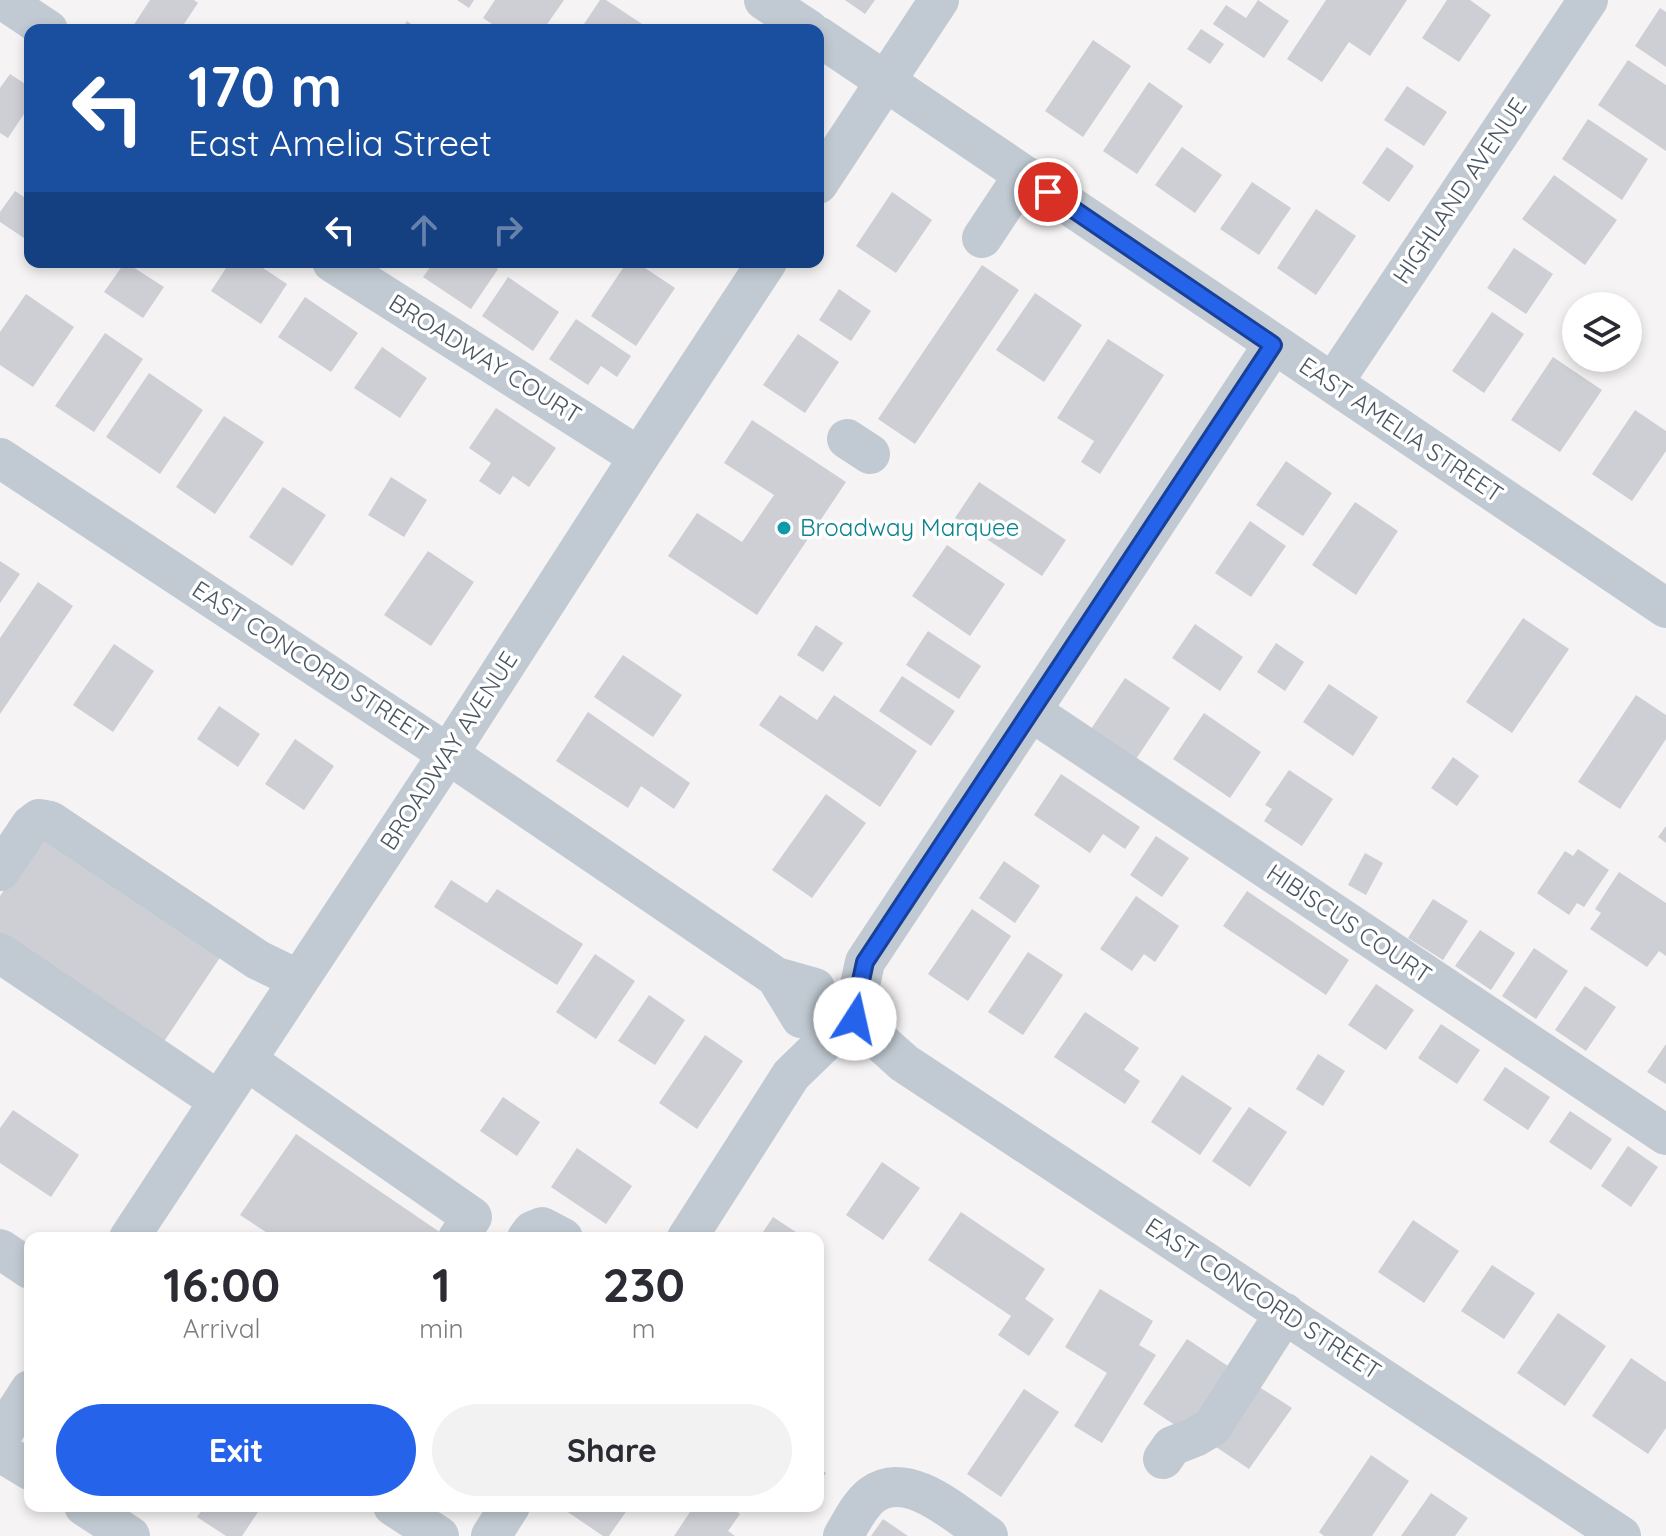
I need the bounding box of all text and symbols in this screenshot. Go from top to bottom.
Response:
text: 170 m [188,51,342,121]
icon: left [56,56,160,160]
street label: HIGHLAND AVENUE [1386,92,1533,289]
text: East Amelia Street [188,120,492,165]
pin [1014,158,1082,226]
icon: arrive [1026,170,1070,214]
icon: left [318,208,362,252]
icon: ahead [402,208,446,252]
icon: right [486,208,530,252]
street label: BROADWAY COURT [384,287,587,429]
map controls [1562,292,1642,372]
button: layers [1562,292,1642,372]
street label: EAST AMELIA STREET [1294,350,1509,509]
place label: Broadway Marquee [800,512,1019,542]
marker: Broadway Marquee [775,519,793,537]
street label: EAST CONCORD STREET [187,574,434,749]
street label: BROADWAY AVENUE [373,646,524,855]
street label: HIBISCUS COURT [1261,857,1438,989]
position arrow [813,977,897,1061]
street label: EAST CONCORD STREET [1140,1211,1387,1386]
text: 16:00 [163,1254,280,1314]
text: 1 [432,1254,451,1314]
text: 230 [602,1254,685,1314]
text: Arrival [183,1312,261,1345]
text: min [419,1312,463,1345]
text: m [632,1312,656,1345]
button: Exit [56,1404,416,1496]
button: Share [432,1404,792,1496]

